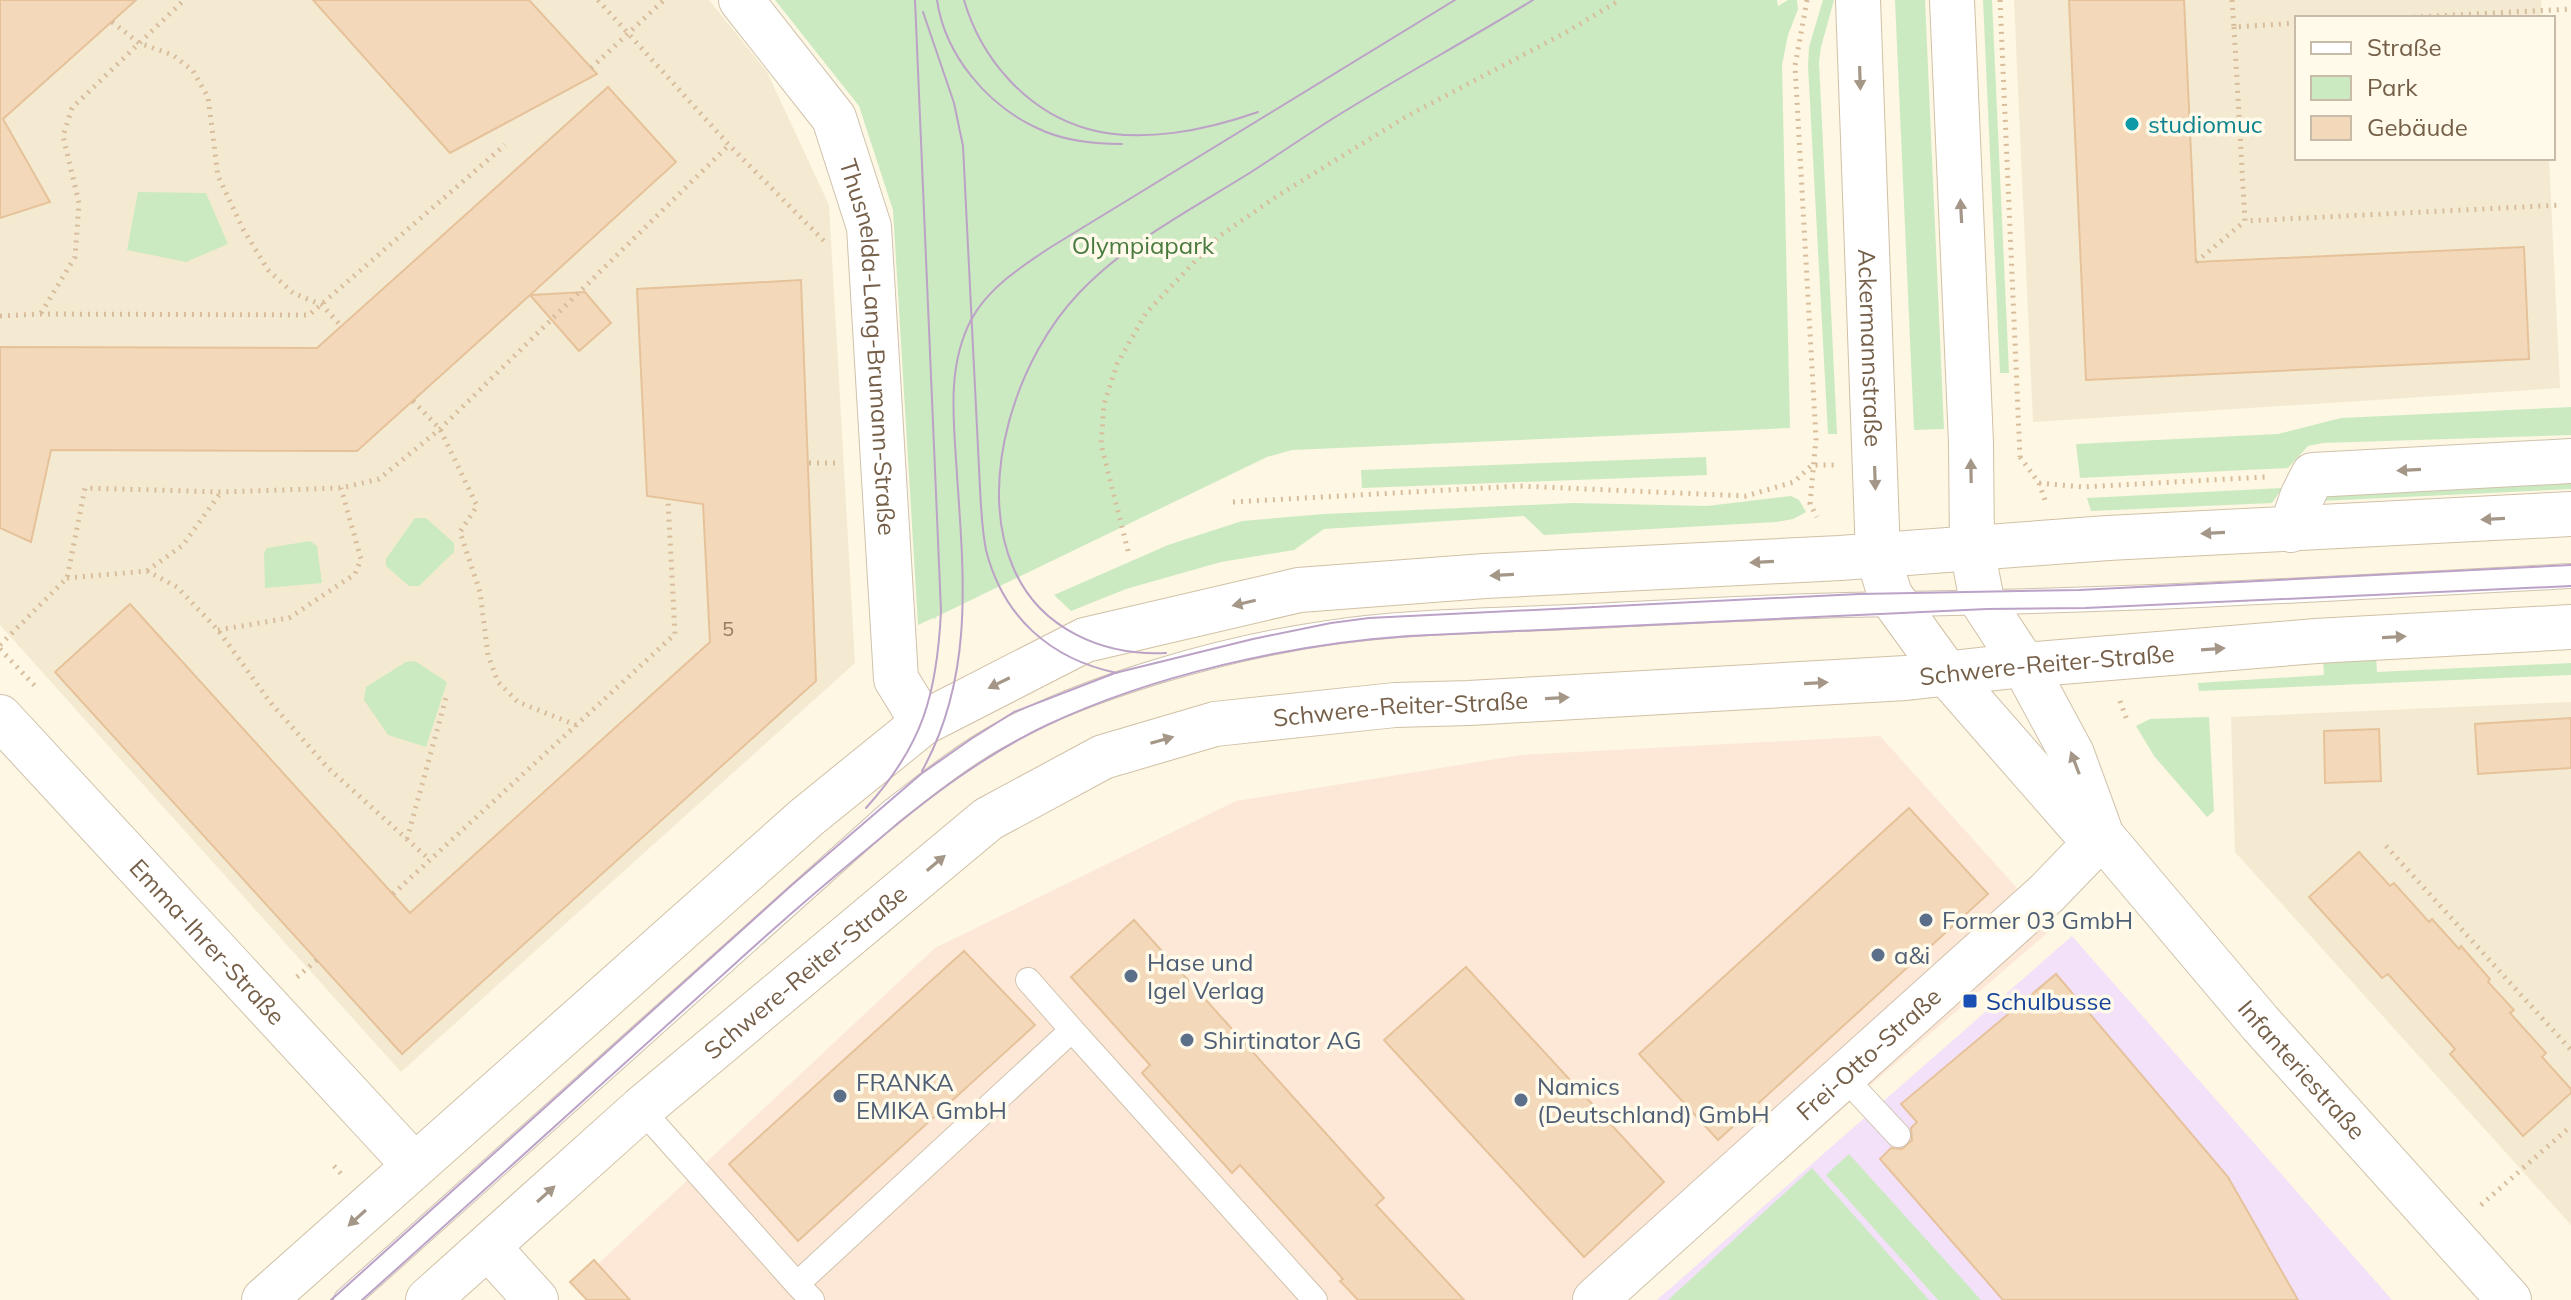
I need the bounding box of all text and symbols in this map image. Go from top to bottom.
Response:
legend [2295,16,2555,160]
text: Straße [2367,32,2442,62]
one-way arrow [1854,66,1867,91]
text: Park [2367,72,2418,102]
place label: studiomuc [2148,109,2263,139]
text: Gebäude [2367,112,2468,142]
marker: studiomuc [2123,115,2141,133]
street label: Thusnelda-Lang-Brumann-Straße [833,155,902,536]
one-way arrow [1954,198,1967,223]
park label: Olympiapark [1072,230,1215,260]
street label: Ackermannstraße [1852,248,1889,447]
one-way arrow [1965,458,1977,483]
one-way arrow [2396,463,2421,476]
one-way arrow [1868,466,1881,491]
one-way arrow [2480,512,2505,525]
one-way arrow [2200,527,2225,540]
one-way arrow [1749,556,1774,569]
one-way arrow [1489,569,1514,582]
one-way arrow [1232,597,1257,610]
house number: 5 [722,616,734,641]
one-way arrow [2382,630,2407,643]
street label: Schwere-Reiter-Straße [1918,638,2175,691]
one-way arrow [2201,642,2226,655]
one-way arrow [987,676,1010,690]
one-way arrow [1804,676,1829,689]
street label: Schwere-Reiter-Straße [1271,685,1529,733]
one-way arrow [1545,691,1570,704]
one-way arrow [1150,733,1174,746]
one-way arrow [2068,751,2081,775]
street label: Emma-Ihrer-Straße [124,852,292,1031]
one-way arrow [925,855,945,872]
street label: Schwere-Reiter-Straße [697,878,913,1065]
place label: Former 03 GmbH [1942,905,2133,935]
marker: Former 03 GmbH [1917,911,1935,929]
place label: a&i [1894,940,1930,970]
marker: a&i [1869,946,1887,964]
place label: Hase und Igel Verlag [1147,947,1264,1005]
marker: Hase und Igel Verlag [1122,967,1140,985]
street label: Frei-Otto-Straße [1790,981,1947,1127]
place label: Schulbusse [1986,986,2112,1016]
marker: Schulbusse [1961,992,1979,1010]
street label: Infanteriestraße [2232,994,2372,1146]
place label: Shirtinator AG [1203,1025,1362,1055]
marker: Shirtinator AG [1178,1031,1196,1049]
place label: FRANKA EMIKA GmbH [856,1067,1007,1125]
place label: Namics (Deutschland) GmbH [1537,1071,1770,1129]
marker: FRANKA EMIKA GmbH [831,1087,849,1105]
marker: Namics (Deutschland) GmbH [1512,1091,1530,1109]
one-way arrow [536,1186,555,1204]
one-way arrow [347,1208,366,1226]

